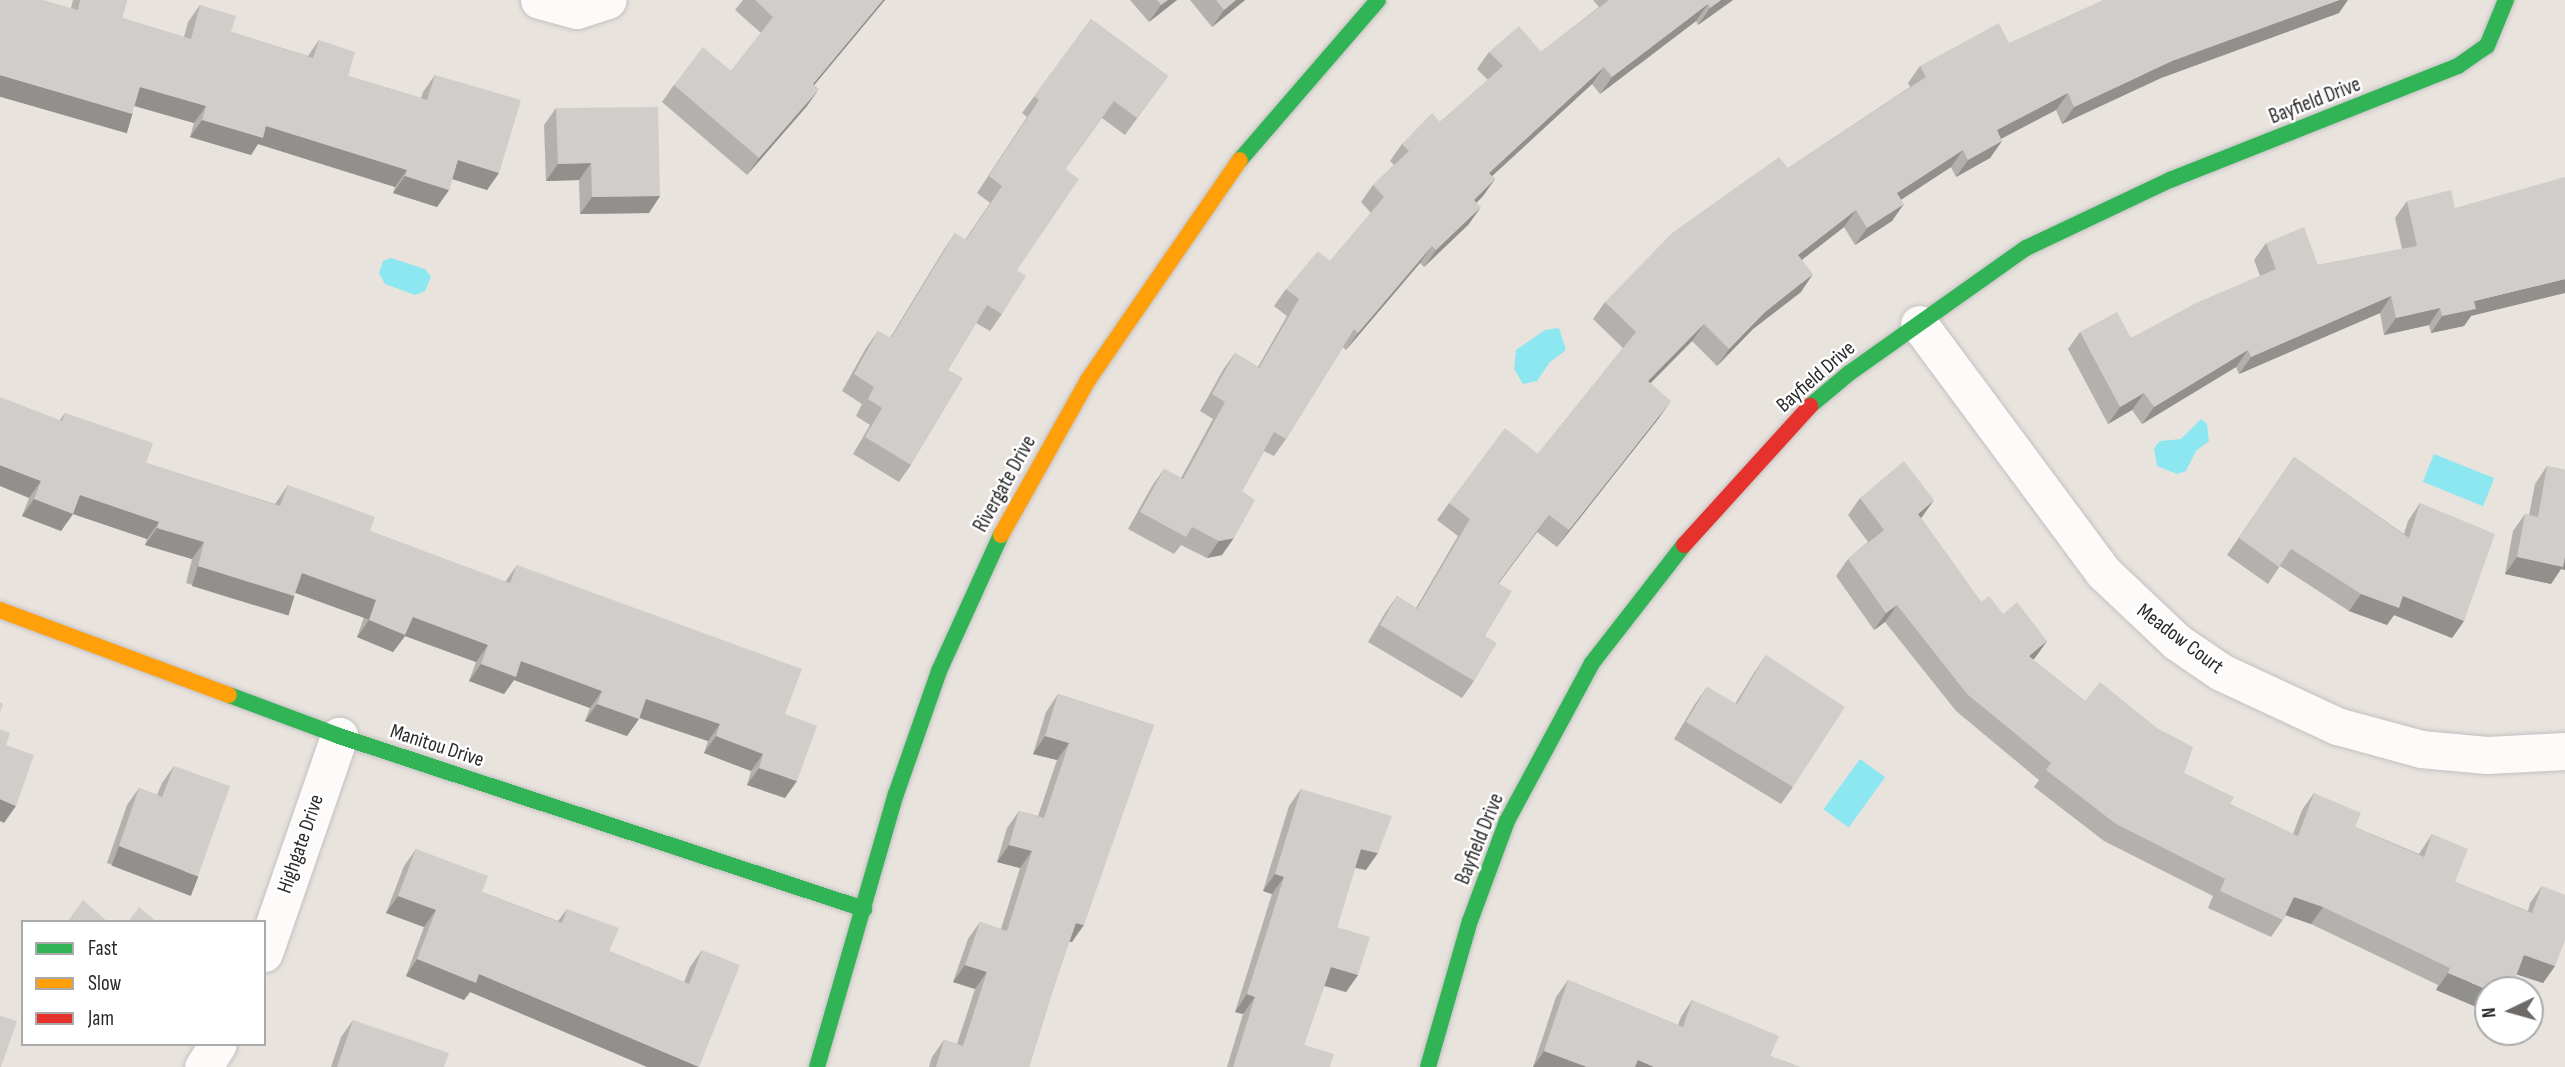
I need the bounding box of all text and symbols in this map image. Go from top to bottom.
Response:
street label: Bayfield Drive [2266,72,2364,130]
street label: Bayfield Drive [1772,336,1860,418]
street label: Rivergate Drive [968,431,1042,537]
street label: Meadow Court [2132,598,2228,680]
street label: Manitou Drive [387,719,487,773]
street label: Bayfield Drive [1450,790,1510,888]
street label: Highgate Drive [272,791,330,897]
legend [21,920,266,1046]
text: Fast [88,936,118,961]
text: Slow [88,971,121,996]
north arrow [2474,976,2544,1046]
text: Jam [88,1006,114,1031]
text: N [2478,1007,2501,1019]

